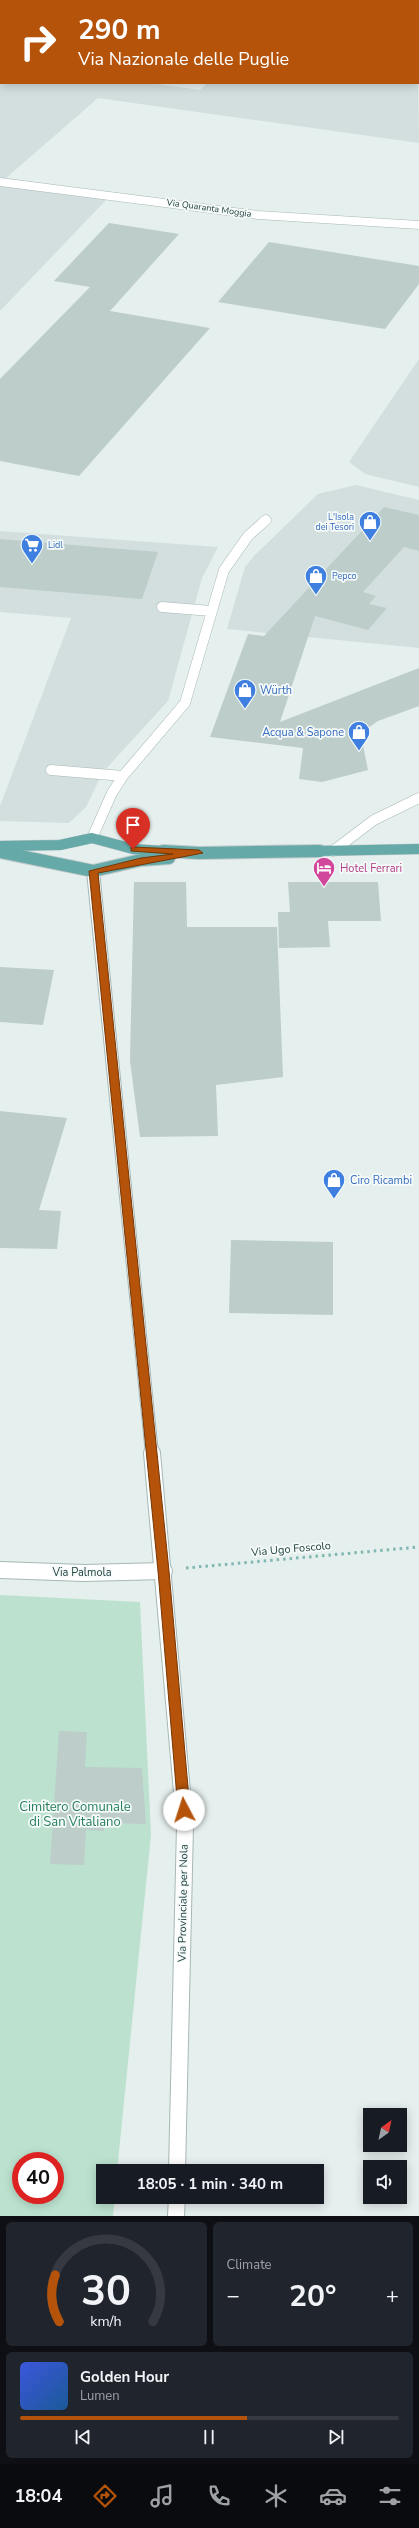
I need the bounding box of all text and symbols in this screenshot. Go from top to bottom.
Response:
text: 290 m [78,11,161,49]
icon: right [12,16,64,68]
text: Via Nazionale delle Puglie [78,47,289,71]
street label: Via Quaranta Moggia [165,196,252,220]
shop icon: L'Isola dei Tesori [357,509,383,542]
place label: L'Isola dei Tesori [315,511,354,533]
supermarket icon: Lidl [19,532,45,565]
place label: Lidl [48,539,63,551]
shop icon: Pepco [303,563,329,596]
place label: Pepco [332,570,357,582]
shop icon: Würth [232,677,258,710]
place label: Würth [260,683,292,698]
shop icon: Acqua & Sapone [346,719,372,752]
place label: Acqua & Sapone [262,725,344,740]
pin [116,808,150,849]
icon: arrive [122,814,144,836]
hotel icon: Hotel Ferrari [311,855,337,888]
place label: Hotel Ferrari [340,861,402,876]
shop icon: Ciro Ricambi [321,1167,347,1200]
place label: Ciro Ricambi [350,1173,412,1188]
street label: Via Ugo Foscolo [250,1538,331,1560]
street label: Via Palmola [51,1565,112,1580]
position arrow [163,1789,205,1831]
park label: Cimitero Comunale di San Vitaliano [19,1798,131,1831]
street label: Via Provinciale per Nola [174,1844,192,1963]
north arrow [363,2108,407,2152]
map controls [363,2108,407,2204]
speed limit sign: 40 [12,2152,64,2204]
button: sound [363,2160,407,2204]
text: 18:05 · 1 min · 340 m [137,2174,283,2194]
text: Climate [227,2256,272,2274]
text: 30 [81,2263,131,2320]
text: 20° [289,2276,336,2317]
text: − [227,2281,240,2311]
text: + [386,2281,399,2311]
text: km/h [91,2312,122,2331]
text: Golden Hour [80,2367,169,2387]
text: Lumen [80,2387,120,2405]
icon: previous [72,2426,94,2448]
icon: pause [198,2426,220,2448]
icon: next [325,2426,347,2448]
icon: directions [91,2482,119,2510]
icon: music [148,2482,176,2510]
icon: phone [205,2482,233,2510]
icon: climate [262,2482,290,2510]
icon: car [319,2482,347,2510]
icon: filters [376,2482,404,2510]
text: 18:04 [15,2484,62,2508]

